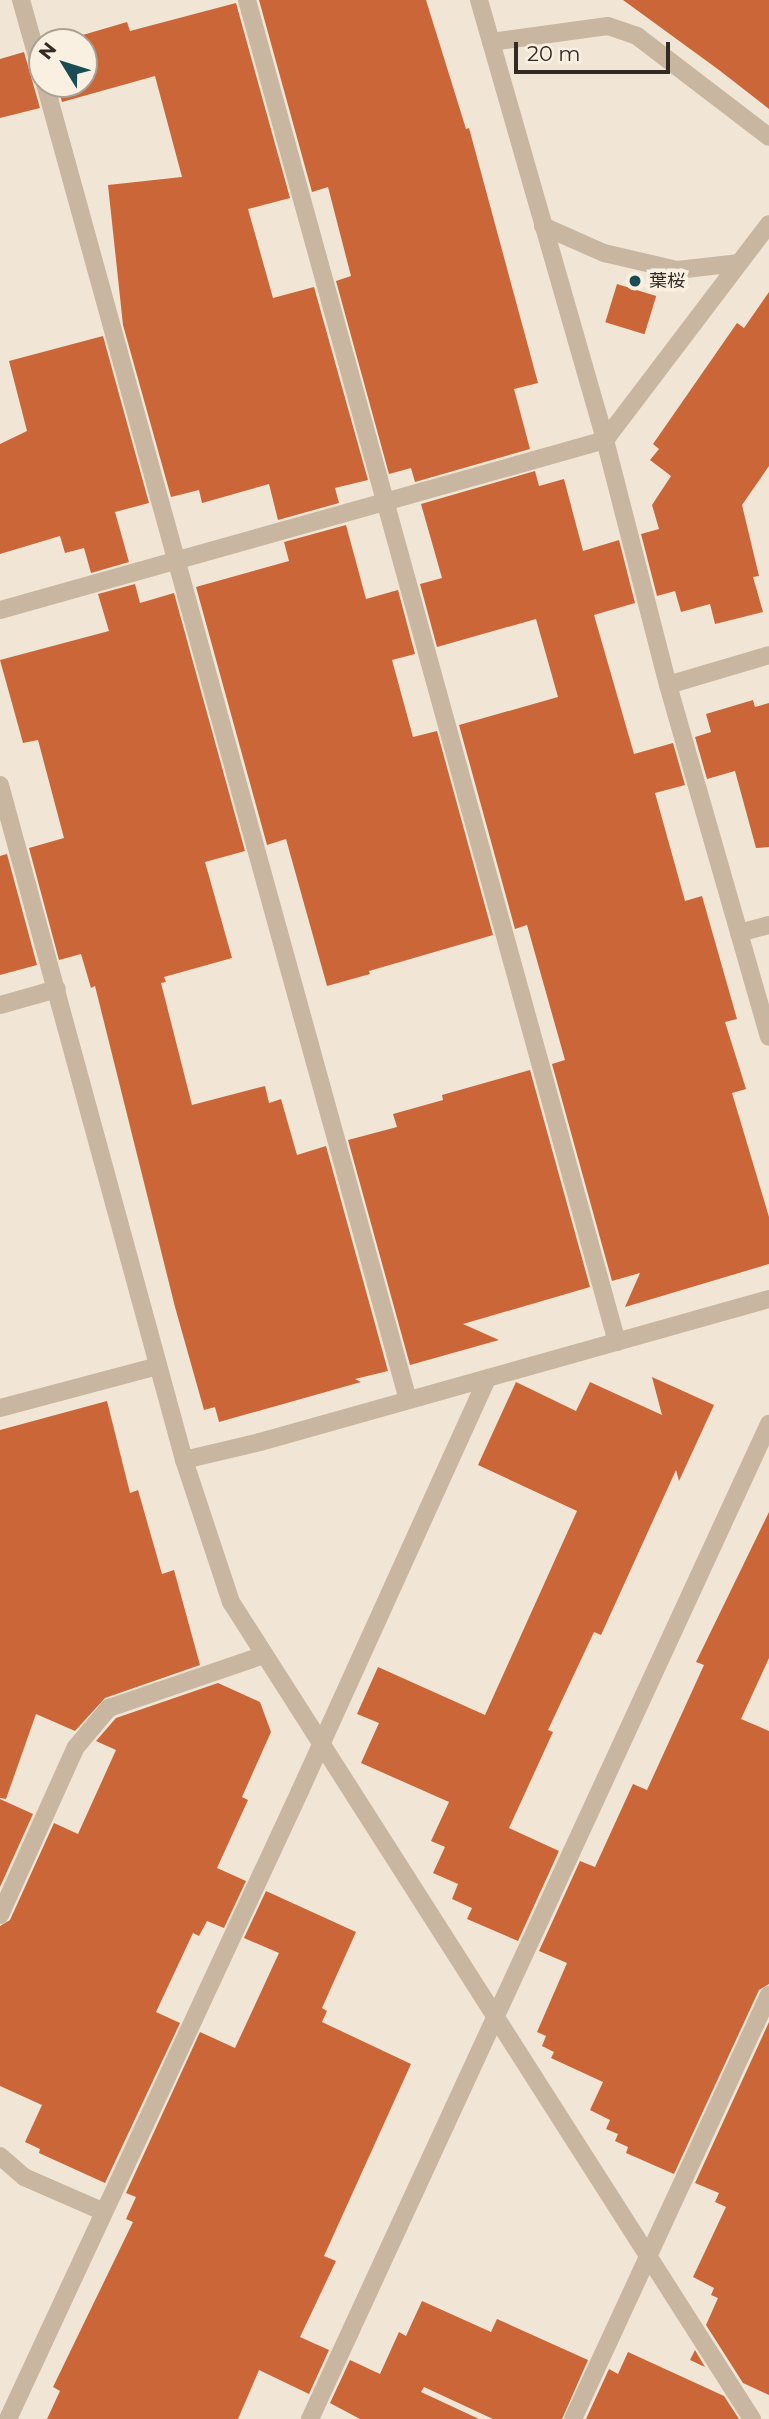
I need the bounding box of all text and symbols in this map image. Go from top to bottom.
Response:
north arrow [28,28,98,98]
scale bar [517,28,673,72]
text: N [34,38,61,64]
text: 20 m [527,41,581,66]
place label: 葉桜 [649,270,685,292]
marker: 葉桜 [627,273,643,289]

